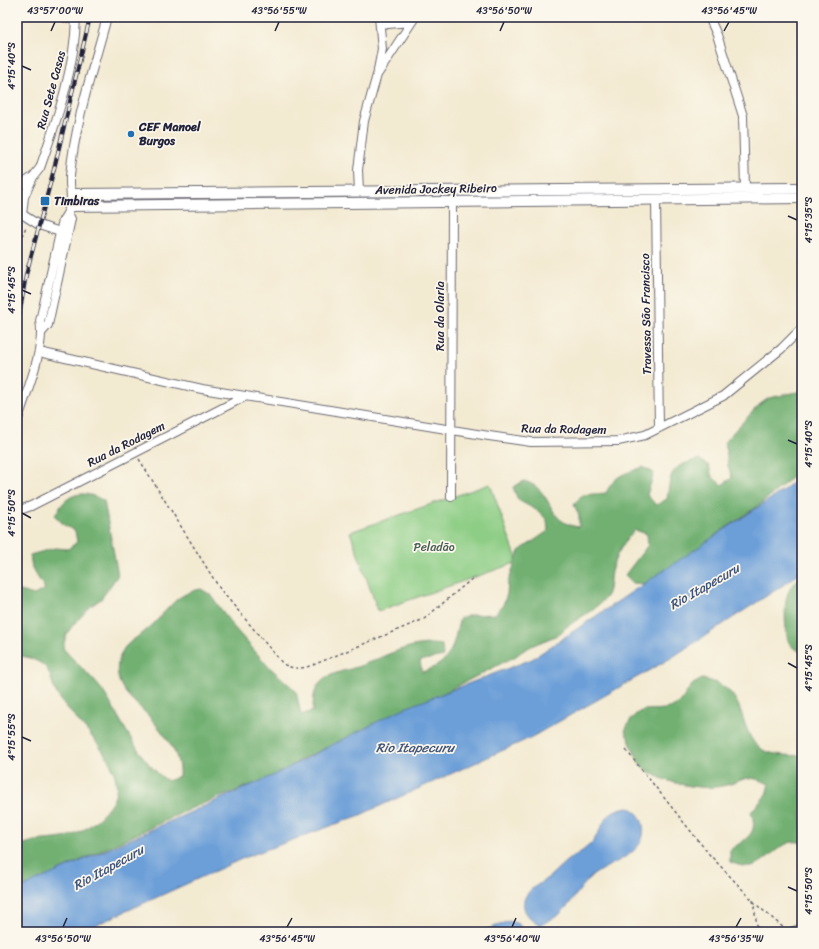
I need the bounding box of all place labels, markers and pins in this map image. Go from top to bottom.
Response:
place label: CEF Manoel Burgos [138,116,201,152]
marker: CEF Manoel Burgos [126,129,136,139]
place label: Timbiras [54,190,100,212]
marker: Timbiras [39,195,51,207]

